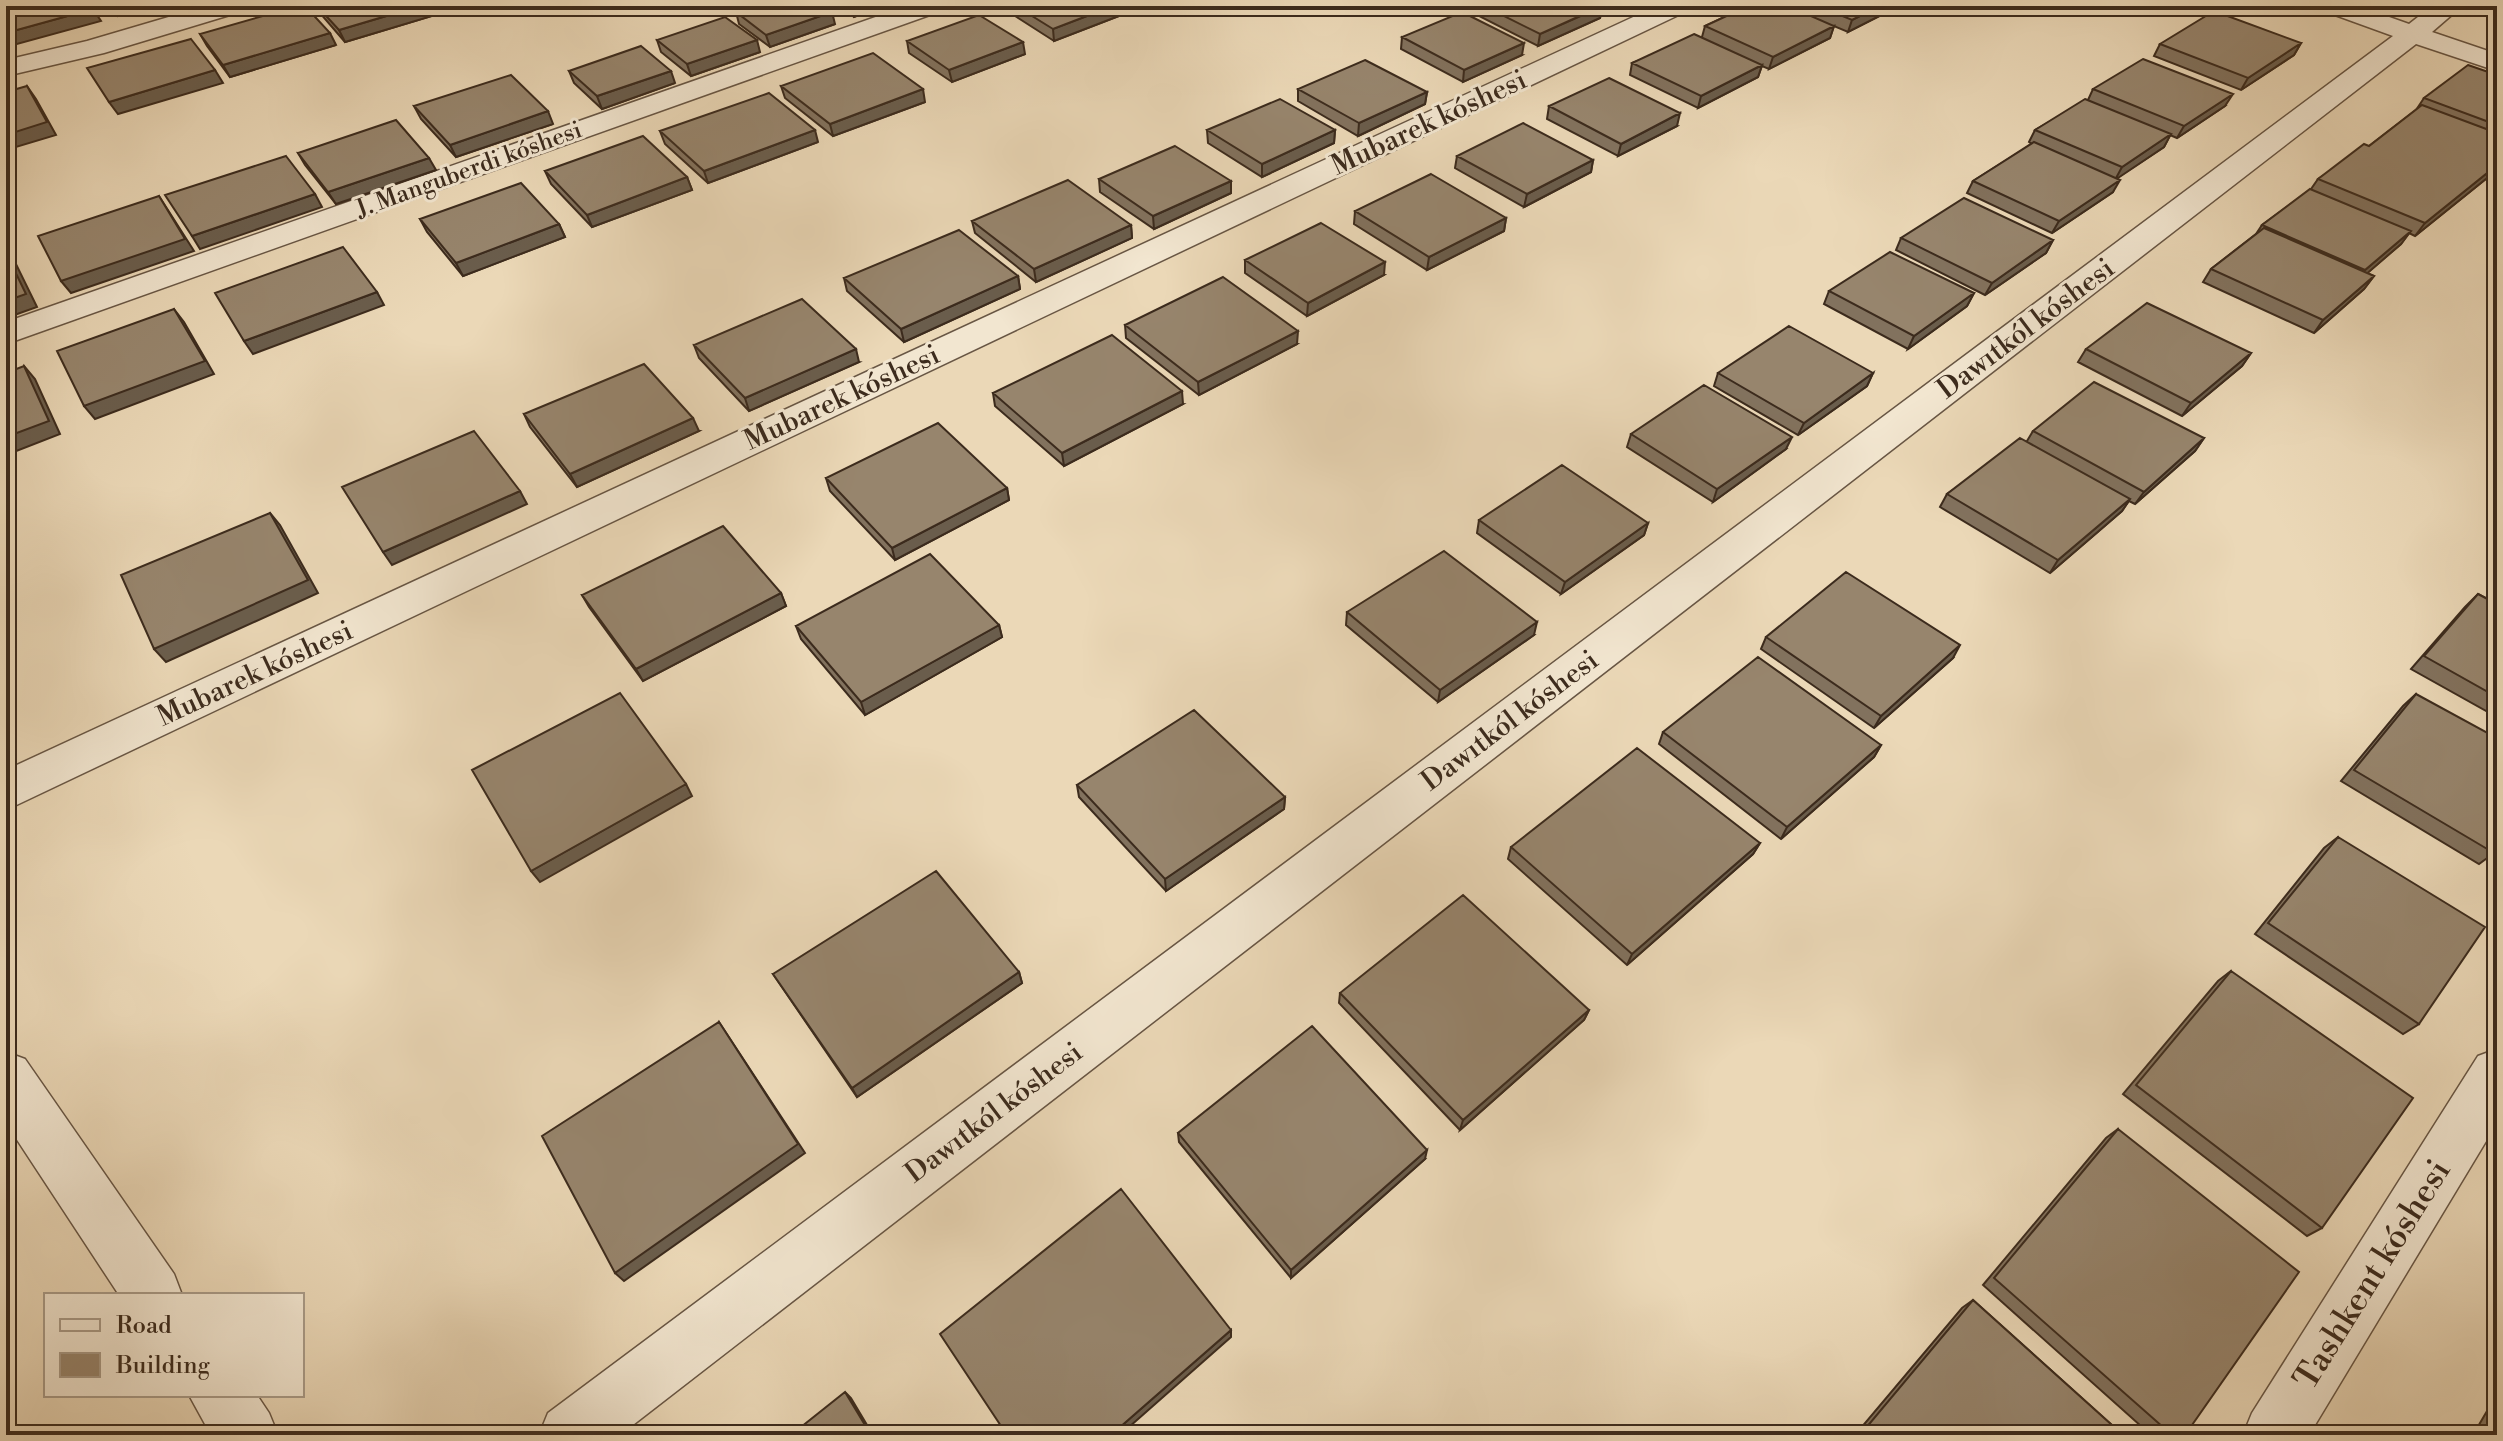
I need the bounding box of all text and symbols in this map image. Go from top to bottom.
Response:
street label: Mubarek kóshesi [1326,62,1532,184]
street label: J. Manguberdi kóshesi [351,115,586,225]
street label: Dawıtkól kóshesi [1930,251,2122,407]
street label: Mubarek kóshesi [739,337,945,459]
street label: Mubarek kóshesi [152,613,358,735]
street label: Dawıtkól kóshesi [1414,643,1606,799]
street label: Dawıtkól kóshesi [898,1035,1090,1191]
street label: Tashkent kóshesi [2285,1152,2461,1398]
legend [44,1293,304,1397]
text: Road [116,1311,172,1341]
text: Building [115,1351,210,1381]

